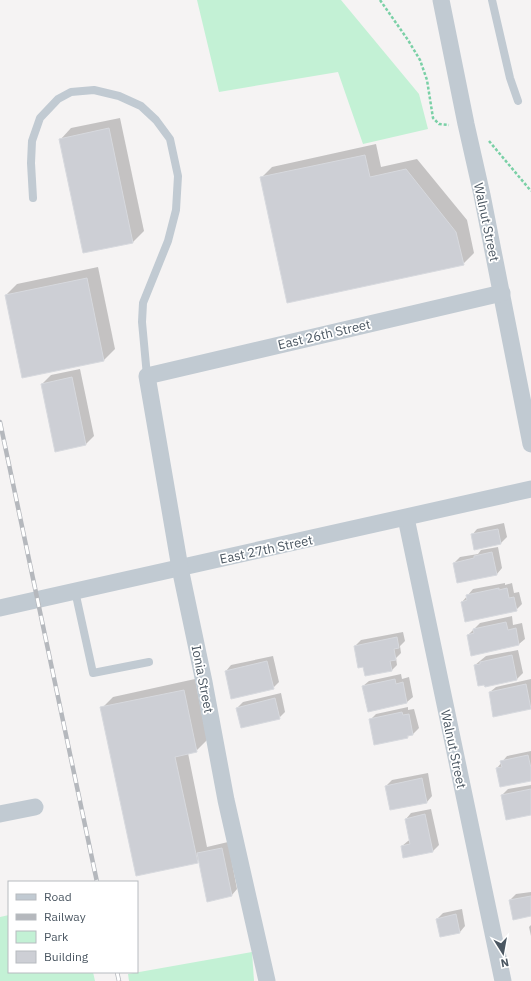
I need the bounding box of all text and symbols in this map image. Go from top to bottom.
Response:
street label: Walnut Street [470,181,503,263]
street label: East 26th Street [276,316,372,353]
street label: East 27th Street [218,531,314,568]
street label: Ionia Street [188,644,217,714]
street label: Walnut Street [437,708,470,790]
legend [8,881,138,973]
text: Road [44,889,72,904]
text: Railway [44,909,86,924]
text: Park [44,929,69,944]
north arrow [483,933,523,973]
text: Building [44,949,89,964]
text: N [500,955,510,970]

